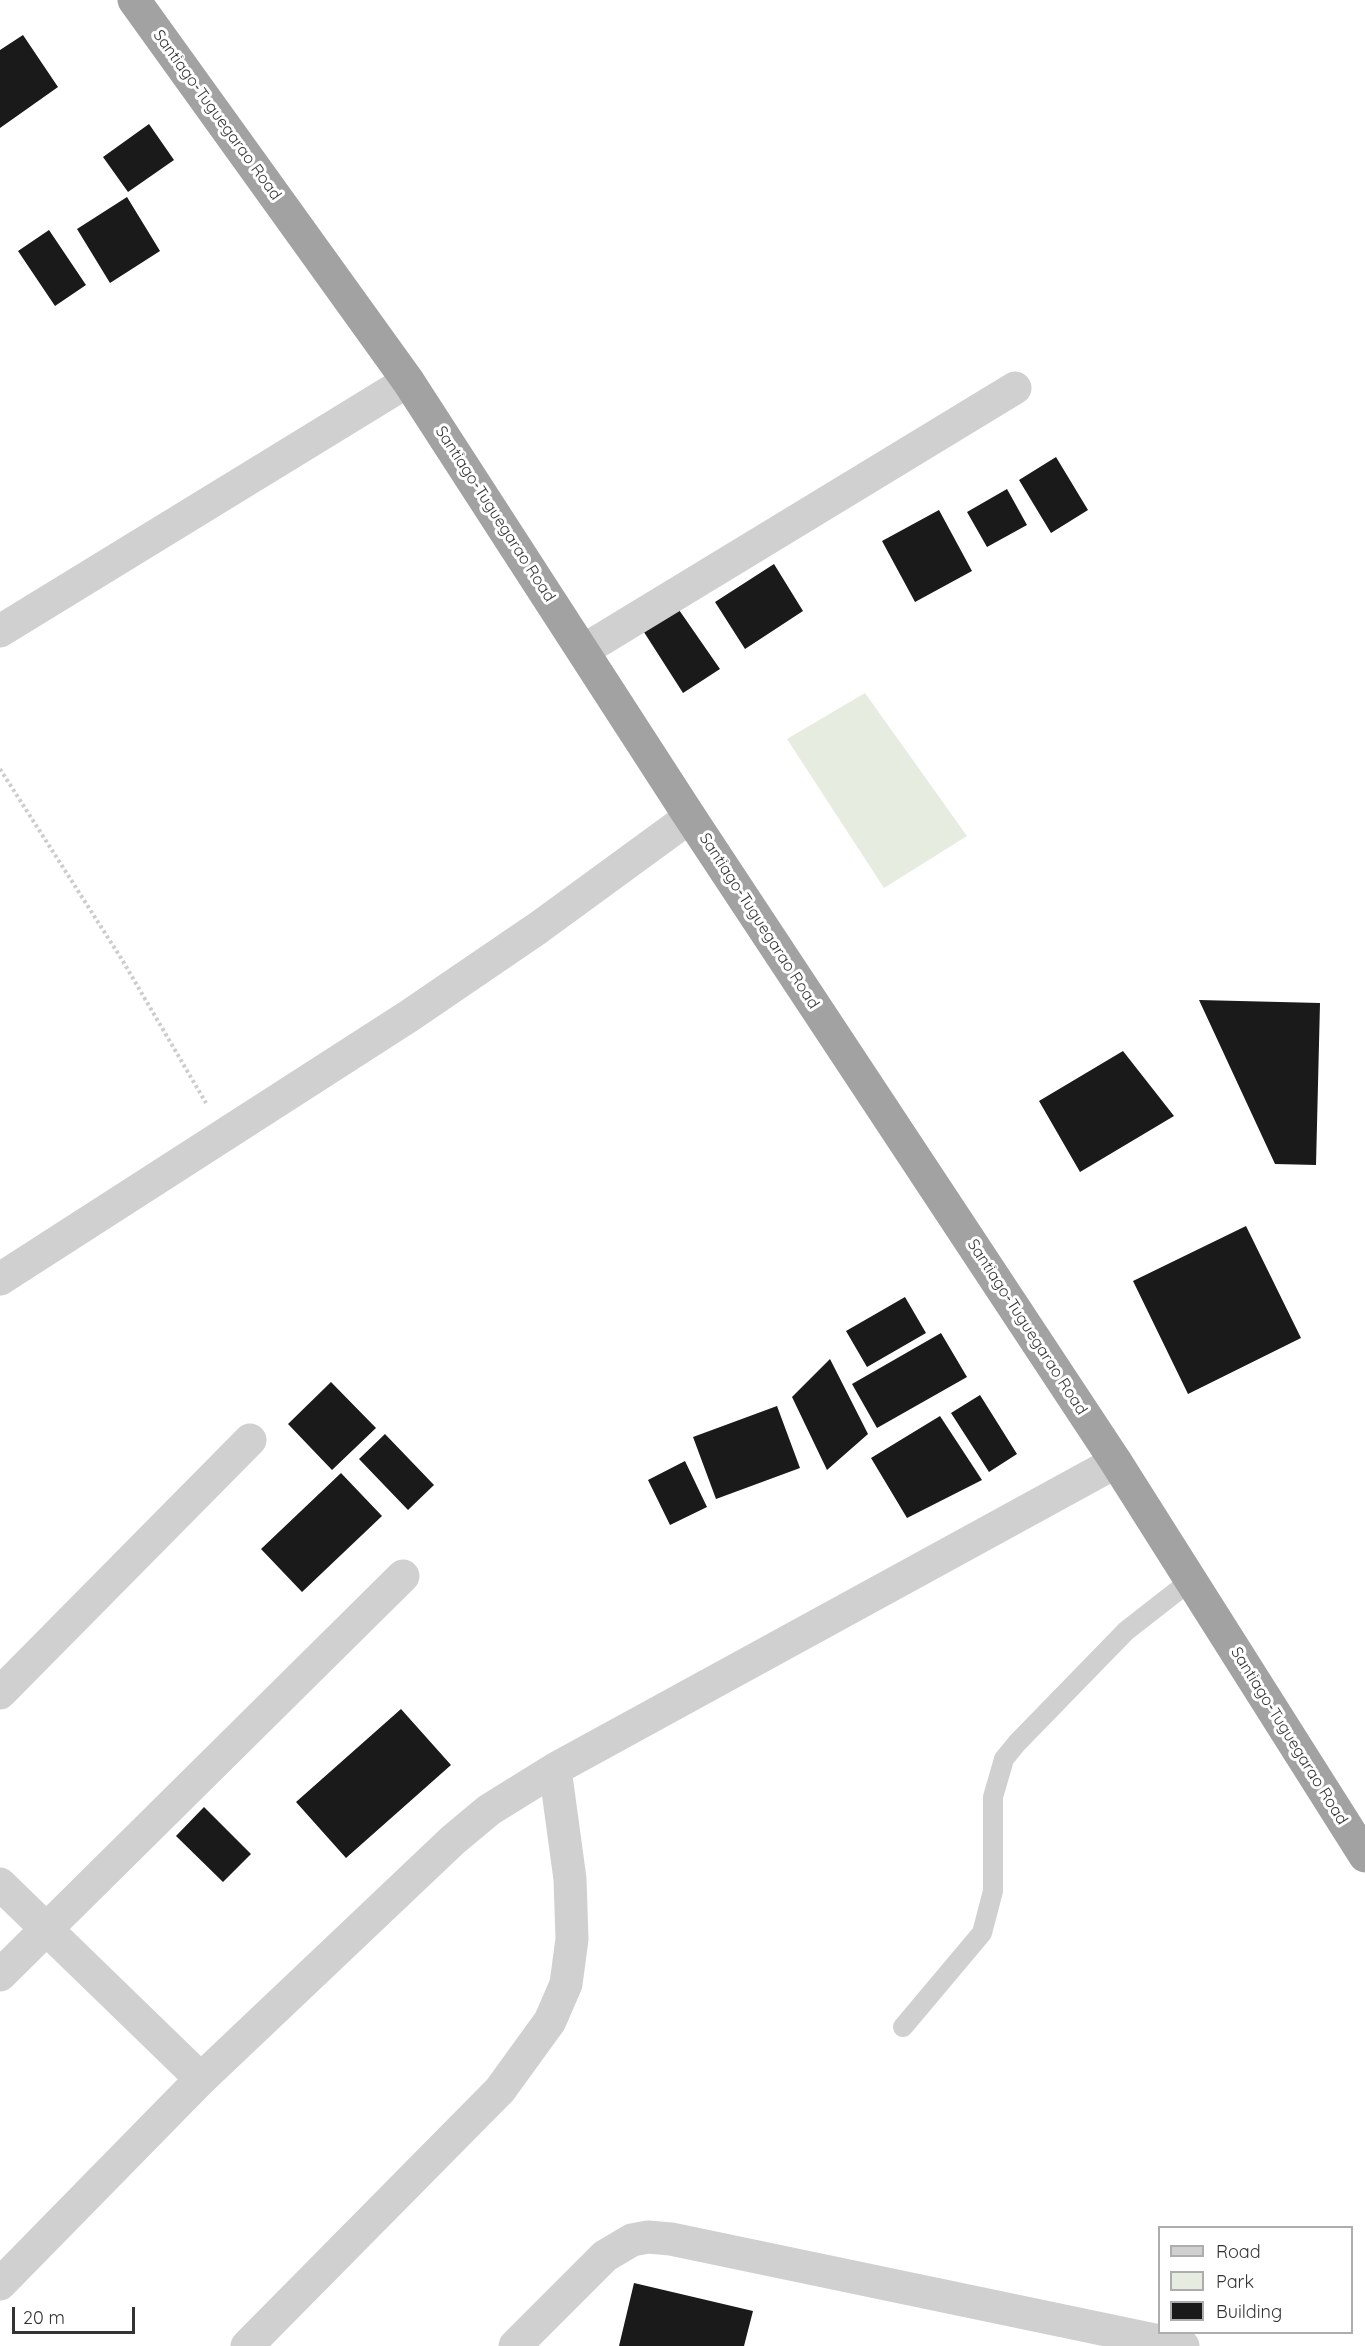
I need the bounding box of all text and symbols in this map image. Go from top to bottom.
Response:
street label: Santiago-Tuguegarao Road [149,26,285,204]
street label: Santiago-Tuguegarao Road [431,423,559,605]
street label: Santiago-Tuguegarao Road [695,830,823,1012]
street label: Santiago-Tuguegarao Road [963,1236,1091,1418]
street label: Santiago-Tuguegarao Road [1226,1644,1352,1828]
legend [1158,2226,1353,2334]
text: Road [1216,2240,1261,2263]
text: Park [1216,2270,1254,2293]
scale bar [15,2295,138,2333]
text: Building [1216,2300,1282,2323]
text: 20 m [23,2306,65,2329]

